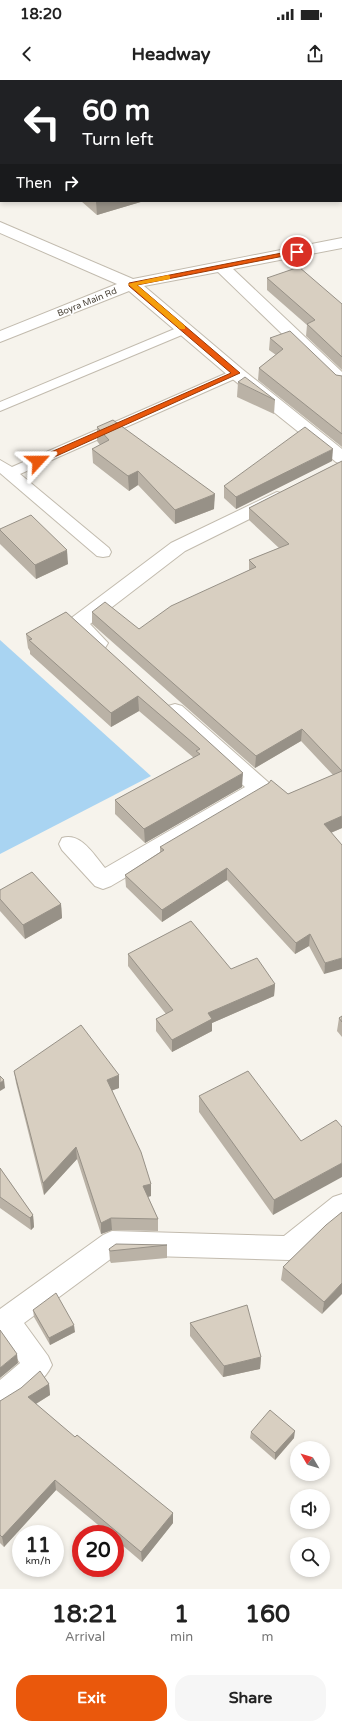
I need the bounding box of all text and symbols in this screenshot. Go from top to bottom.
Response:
text: 18:20 [20,5,62,23]
icon: back [16,43,38,65]
text: Headway [132,43,210,65]
icon: share [304,43,326,65]
text: 60 m [82,94,150,128]
icon: left [16,96,68,148]
text: Turn left [82,128,154,150]
icon: right [60,172,82,194]
text: Then [16,174,52,192]
pin [280,235,314,269]
icon: arrive [286,241,308,263]
street label: Boyra Main Rd [56,286,119,319]
position arrow [17,440,59,482]
north arrow [290,1441,330,1481]
map controls [290,1441,330,1577]
button: sound [290,1489,330,1529]
speed limit sign: 20 [72,1525,124,1577]
text: 11 [25,1534,51,1558]
button: search [290,1537,330,1577]
text: km/h [25,1555,51,1567]
text: 18:21 [52,1600,118,1629]
text: 1 [174,1600,189,1629]
text: 160 [245,1600,290,1629]
text: Arrival [65,1629,105,1645]
text: min [170,1629,193,1645]
text: m [262,1629,274,1645]
button: Exit [16,1675,167,1721]
button: Share [175,1675,326,1721]

